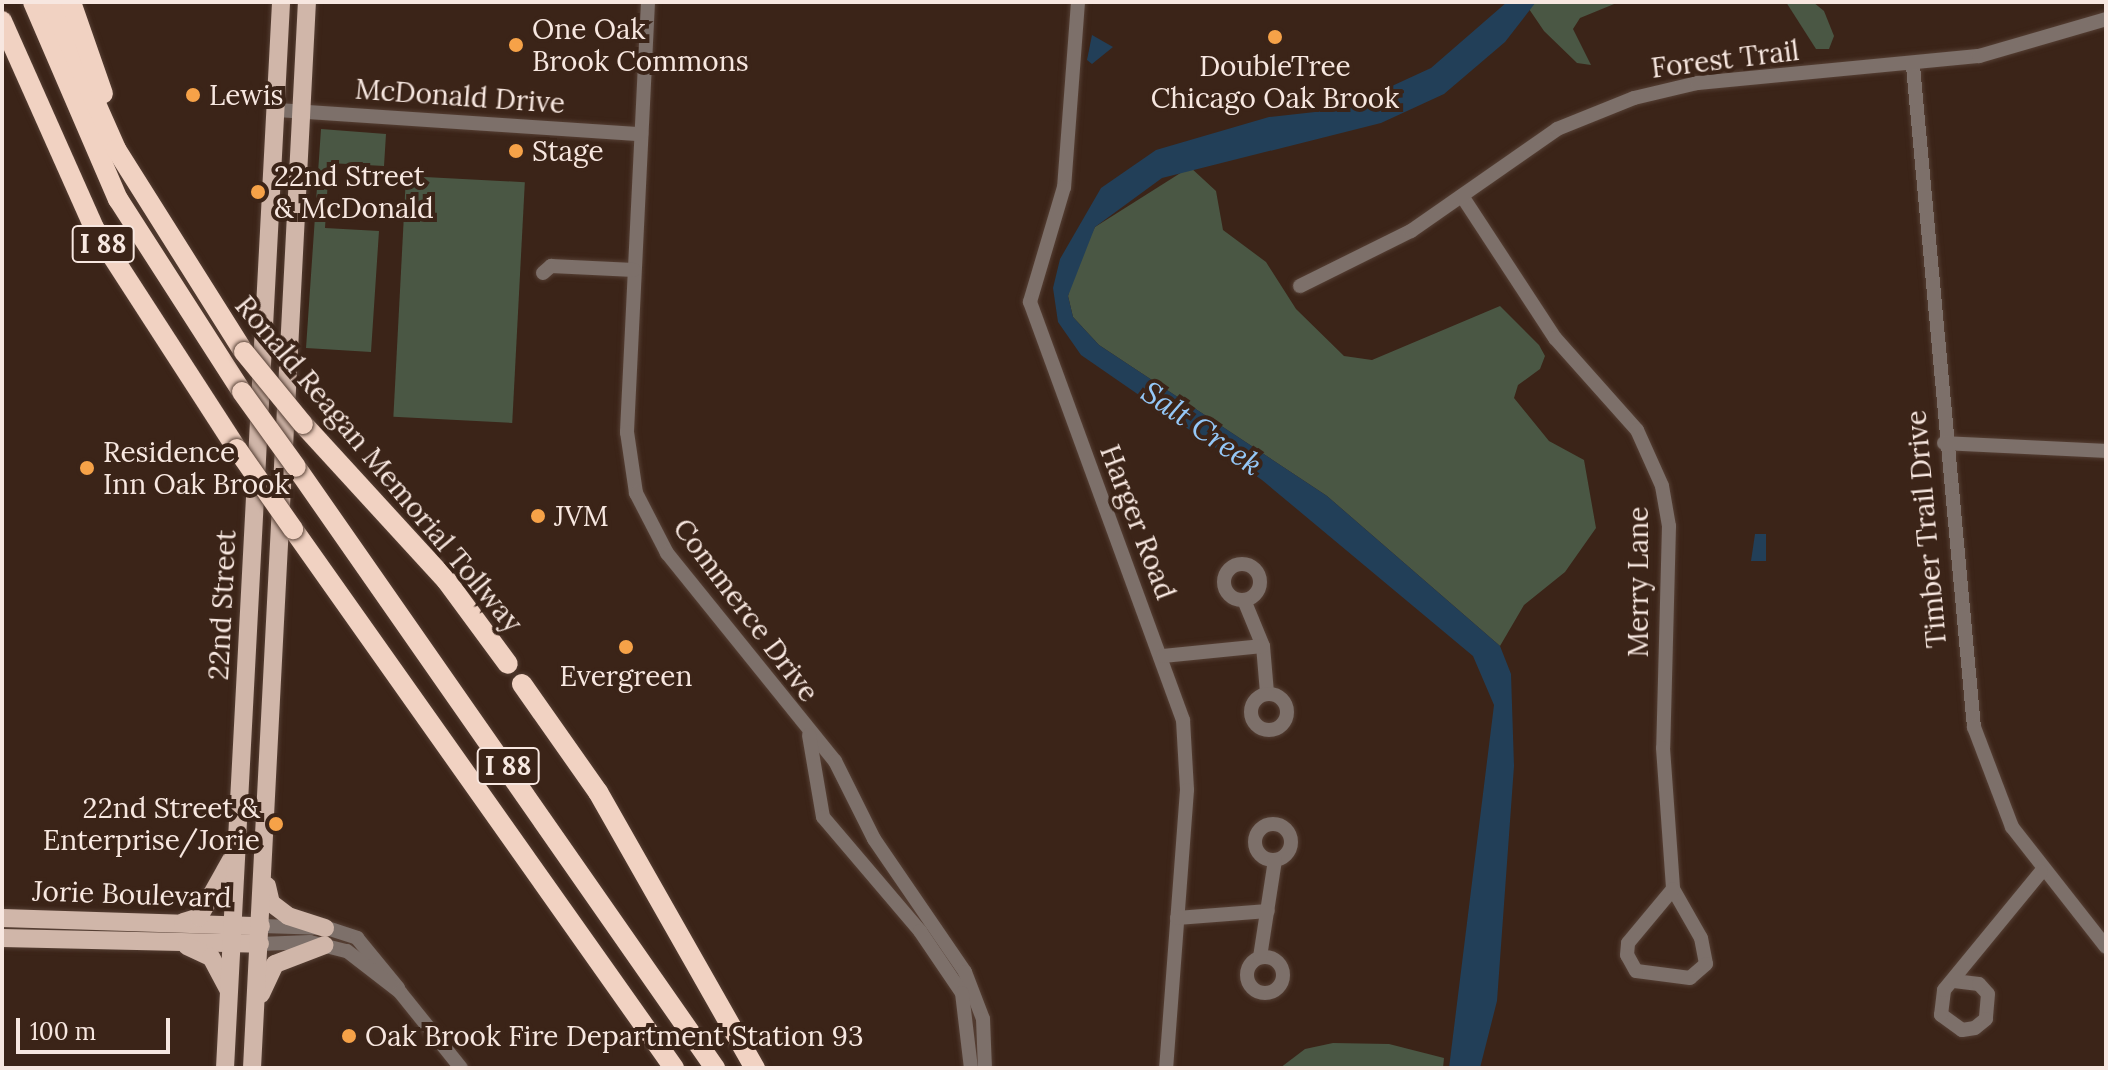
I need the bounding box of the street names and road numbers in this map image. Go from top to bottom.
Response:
street label: Forest Trail [1649,33,1801,85]
street label: McDonald Drive [354,72,566,120]
road number: I 88 [71,222,135,266]
street label: Ronald Reagan Memorial Tollway [228,289,530,639]
street label: Timber Trail Drive [1899,409,1953,649]
street label: Harger Road [1093,440,1183,604]
street label: Merry Lane [1621,507,1655,657]
street label: Commerce Drive [666,512,826,708]
street label: 22nd Street [201,529,243,681]
road number: I 88 [476,744,540,788]
street label: Jorie Boulevard [32,874,232,914]

